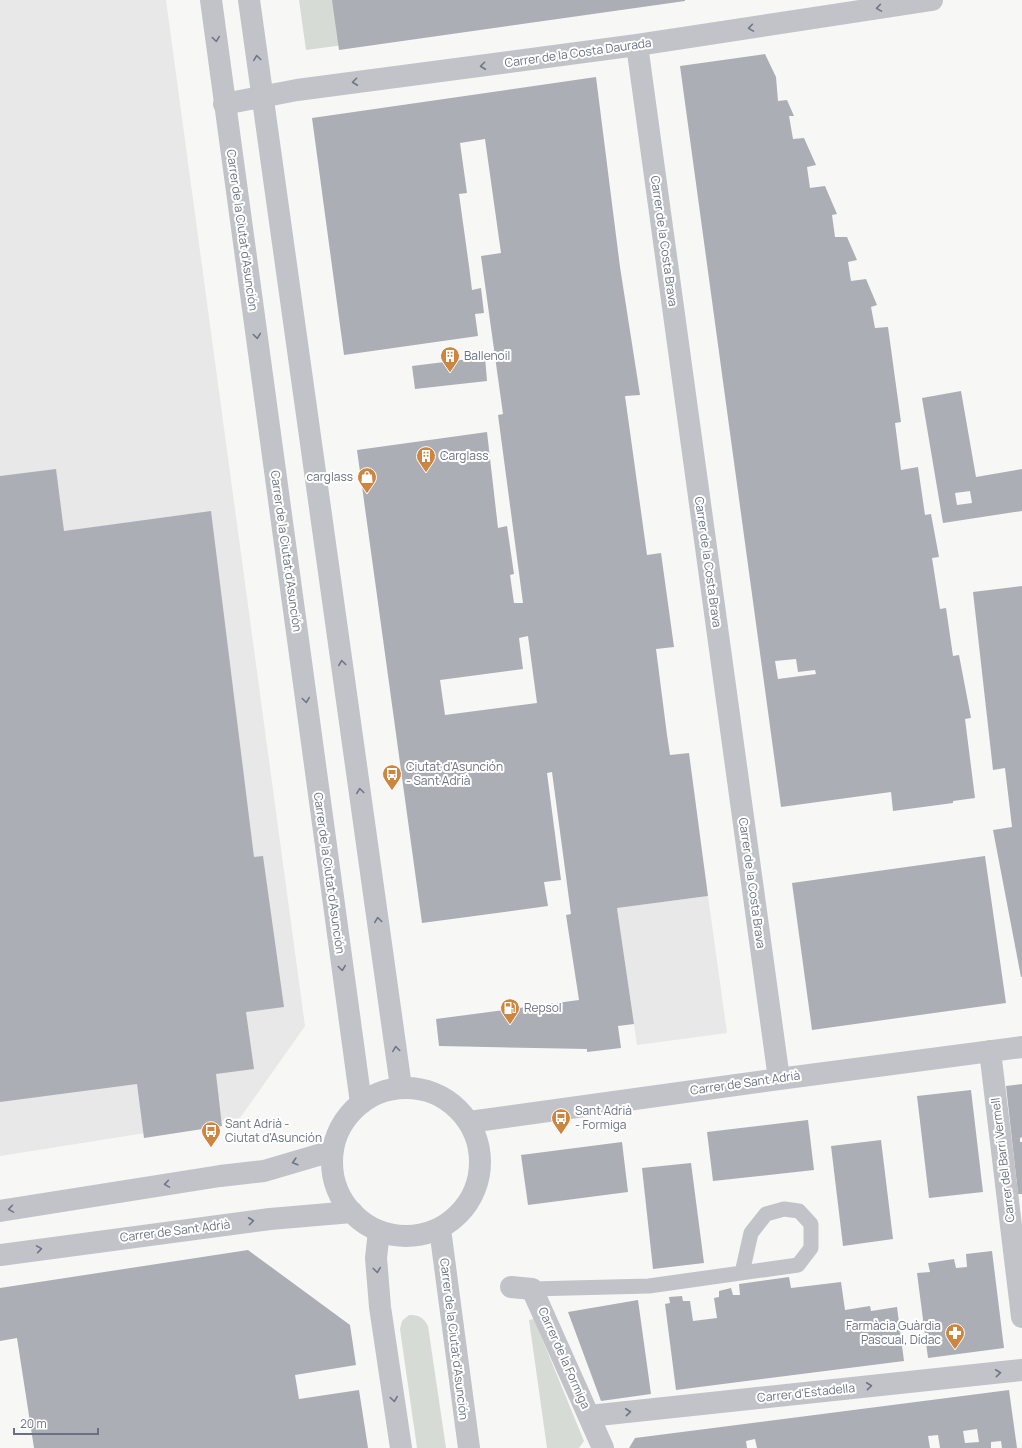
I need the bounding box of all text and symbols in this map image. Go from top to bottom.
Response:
one-way arrow [876,3,882,12]
one-way arrow [748,23,754,32]
street label: Carrer de la Costa Daurada [503,34,652,71]
one-way arrow [211,36,220,42]
one-way arrow [253,55,262,61]
one-way arrow [480,61,486,70]
one-way arrow [351,78,358,87]
street label: Carrer de la Ciutat d'Asunción [223,148,262,312]
street label: Carrer de la Costa Brava [647,174,682,307]
one-way arrow [252,333,261,339]
building icon: Ballenoil [439,345,461,373]
place label: Ballenoil [464,347,510,364]
building icon: Carglass [415,445,437,473]
place label: Carglass [440,447,489,464]
shop icon: carglass [356,466,378,494]
place label: carglass [306,468,353,485]
street label: Carrer de la Ciutat d'Asunción [267,469,306,633]
street label: Carrer de la Costa Brava [691,495,726,628]
one-way arrow [338,660,347,666]
one-way arrow [301,697,310,703]
place label: Ciutat d'Asunción - Sant Adrià [406,758,503,789]
bus stop icon: Ciutat d'Asunción - Sant Adrià [381,763,403,791]
one-way arrow [356,788,365,794]
street label: Carrer de la Ciutat d'Asunción [310,791,349,955]
street label: Carrer de la Costa Brava [735,816,770,949]
one-way arrow [374,917,383,923]
one-way arrow [337,965,346,971]
fuel station icon: Repsol [499,997,521,1025]
place label: Repsol [524,999,562,1016]
one-way arrow [392,1046,401,1052]
street label: Carrer de Sant Adrià [689,1066,801,1099]
street label: Carrer del Barri Vermell [986,1097,1019,1223]
place label: Sant Adrià - Formiga [575,1102,632,1133]
bus stop icon: Sant Adrià - Formiga [550,1107,572,1135]
place label: Sant Adrià - Ciutat d'Asunción [225,1115,322,1146]
bus stop icon: Sant Adrià - Ciutat d'Asunción [200,1120,222,1148]
one-way arrow [292,1157,299,1166]
one-way arrow [164,1179,170,1188]
one-way arrow [8,1204,14,1213]
street label: Carrer de Sant Adrià [119,1215,231,1246]
one-way arrow [248,1217,254,1226]
one-way arrow [35,1245,42,1254]
street label: Carrer de la Ciutat d'Asunción [436,1257,473,1421]
one-way arrow [372,1267,381,1273]
street label: Carrer de la Formiga [534,1304,595,1411]
place label: Farmàcia Guàrdia Pascual, Dídac [846,1317,941,1348]
pharmacy icon: Farmàcia Guàrdia Pascual, Dídac [944,1322,966,1350]
one-way arrow [995,1368,1001,1377]
street label: Carrer d'Estadella [756,1379,856,1406]
one-way arrow [866,1382,872,1391]
one-way arrow [389,1395,398,1402]
one-way arrow [625,1408,631,1417]
scale bar [14,1410,98,1436]
text: 20 m [20,1415,47,1432]

